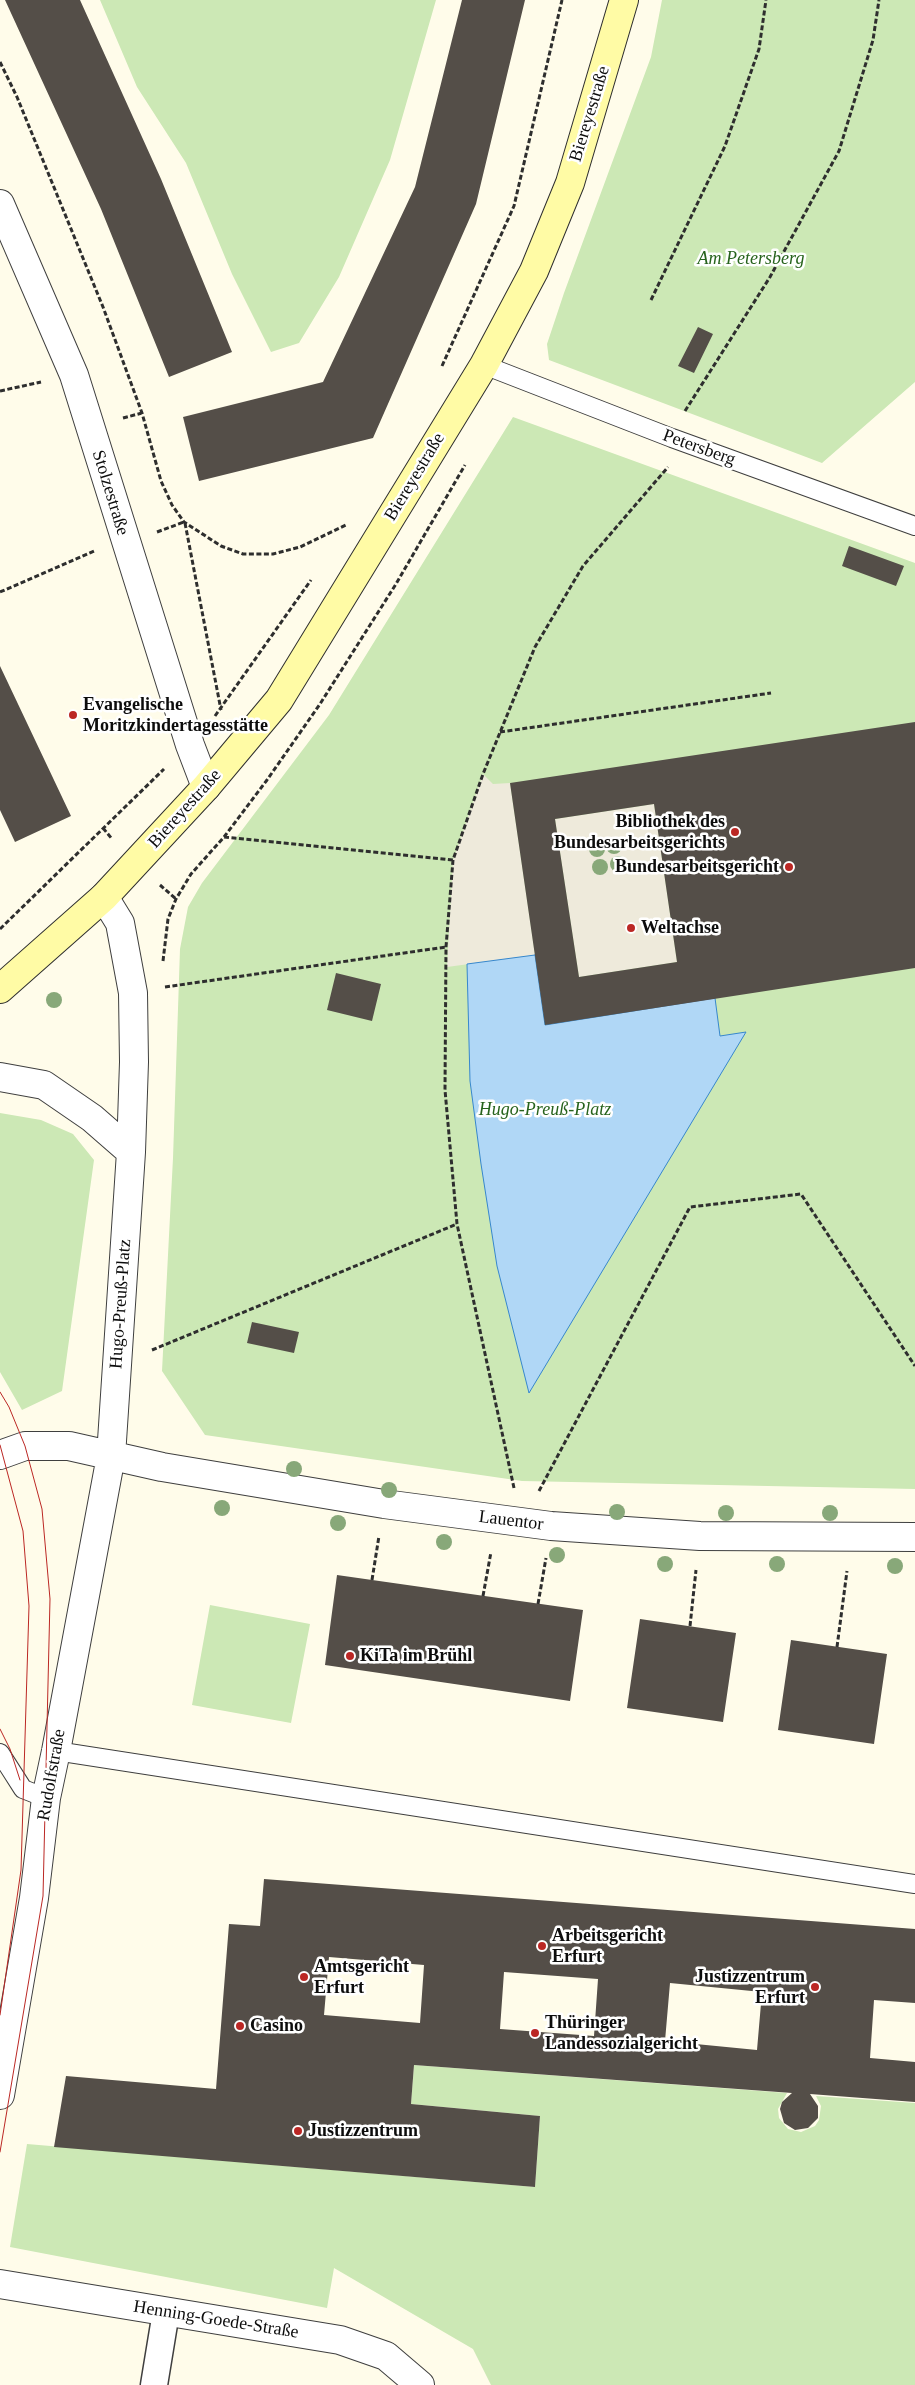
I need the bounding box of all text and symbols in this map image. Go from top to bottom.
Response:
street label: Biereyestraße [565,64,615,164]
park label: Am Petersberg [698,248,804,270]
street label: Petersberg [660,425,738,471]
street label: Biereyestraße [380,429,450,525]
street label: Stolzestraße [87,448,133,538]
place label: Evangelische Moritzkindertagesstätte [83,694,268,736]
marker: Evangelische Moritzkindertagesstätte [67,709,79,721]
street label: Biereyestraße [144,765,226,853]
place label: Bibliothek des Bundesarbeitsgerichts [554,811,725,854]
marker: Bibliothek des Bundesarbeitsgerichts [729,826,741,838]
place label: Bundesarbeitsgericht [615,856,779,878]
marker: Bundesarbeitsgericht [783,861,795,873]
place label: Weltachse [641,917,719,939]
marker: Weltachse [625,922,637,934]
park label: Hugo-Preuß-Platz [479,1099,611,1121]
street label: Hugo-Preuß-Platz [106,1238,136,1370]
street label: Lauentor [477,1506,545,1536]
place label: KiTa im Brühl [360,1645,472,1667]
marker: KiTa im Brühl [344,1650,356,1662]
street label: Rudolfstraße [33,1727,71,1823]
place label: Arbeitsgericht Erfurt [552,1925,663,1968]
marker: Arbeitsgericht Erfurt [536,1940,548,1952]
place label: Amtsgericht Erfurt [314,1956,409,1998]
place label: Justizzentrum Erfurt [695,1966,805,2008]
marker: Amtsgericht Erfurt [298,1971,310,1983]
marker: Justizzentrum Erfurt [809,1981,821,1993]
place label: Thüringer Landessozialgericht [545,2012,698,2054]
place label: Casino [250,2015,303,2037]
marker: Casino [234,2020,246,2032]
marker: Thüringer Landessozialgericht [529,2027,541,2039]
place label: Justizzentrum [308,2120,418,2142]
marker: Justizzentrum [292,2125,304,2137]
street label: Henning-Goede-Straße [132,2296,300,2344]

